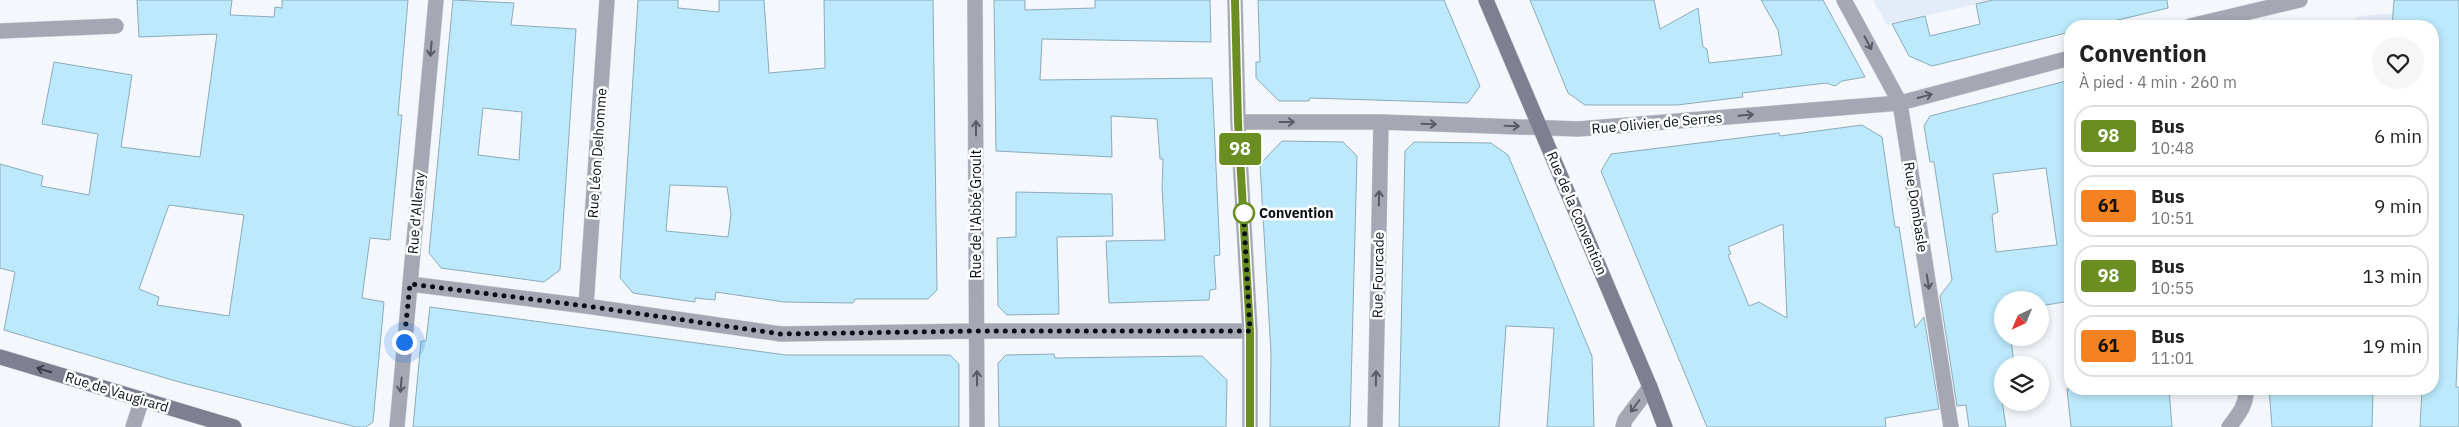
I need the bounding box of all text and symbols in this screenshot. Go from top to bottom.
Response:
one-way arrow [1863,35,1873,50]
text: Convention [2079,37,2207,69]
button: heart [2372,37,2424,89]
one-way arrow [427,40,436,56]
text: À pied · 4 min · 260 m [2079,72,2237,92]
street label: Rue Léon Delhomme [583,87,611,219]
one-way arrow [1917,91,1933,100]
street label: Rue Olivier de Serres [1591,108,1723,138]
one-way arrow [1738,111,1754,120]
text: Bus [2151,114,2185,138]
one-way arrow [1278,117,1295,127]
one-way arrow [1421,119,1437,129]
one-way arrow [971,121,981,137]
one-way arrow [1504,122,1520,131]
text: 98 [2098,124,2119,147]
text: 6 min [2374,124,2422,148]
line badge: 98 [1218,133,1262,165]
text: 98 [1229,137,1251,160]
text: 10:48 [2151,138,2194,158]
street label: Rue de la Convention [1543,148,1611,278]
street label: Rue de l'Abbé Groult [967,149,985,278]
street label: Rue Dombasle [1900,161,1932,254]
street label: Rue d'Alleray [403,171,429,255]
text: Bus [2151,184,2185,208]
one-way arrow [1374,191,1384,207]
text: 61 [2098,194,2119,217]
text: 9 min [2374,194,2422,218]
marker: Convention [1233,202,1255,224]
place label: Convention [1259,204,1333,222]
text: 10:51 [2151,208,2194,228]
street label: Rue Fourcade [1368,231,1388,318]
text: Bus [2151,254,2185,278]
text: 98 [2098,264,2119,287]
text: 13 min [2363,264,2422,288]
one-way arrow [1923,274,1933,290]
text: 10:55 [2151,278,2194,298]
north arrow [1994,291,2049,346]
map controls [1994,291,2049,411]
text: Bus [2151,324,2185,348]
your location [392,330,417,355]
text: 61 [2098,334,2119,357]
text: 19 min [2363,334,2422,358]
text: 11:01 [2151,348,2194,368]
button: layers [1994,356,2049,411]
one-way arrow [36,364,52,374]
street label: Rue de Vaugirard [63,368,171,416]
one-way arrow [972,371,982,387]
one-way arrow [1371,371,1381,387]
one-way arrow [396,376,405,392]
one-way arrow [1630,399,1640,413]

